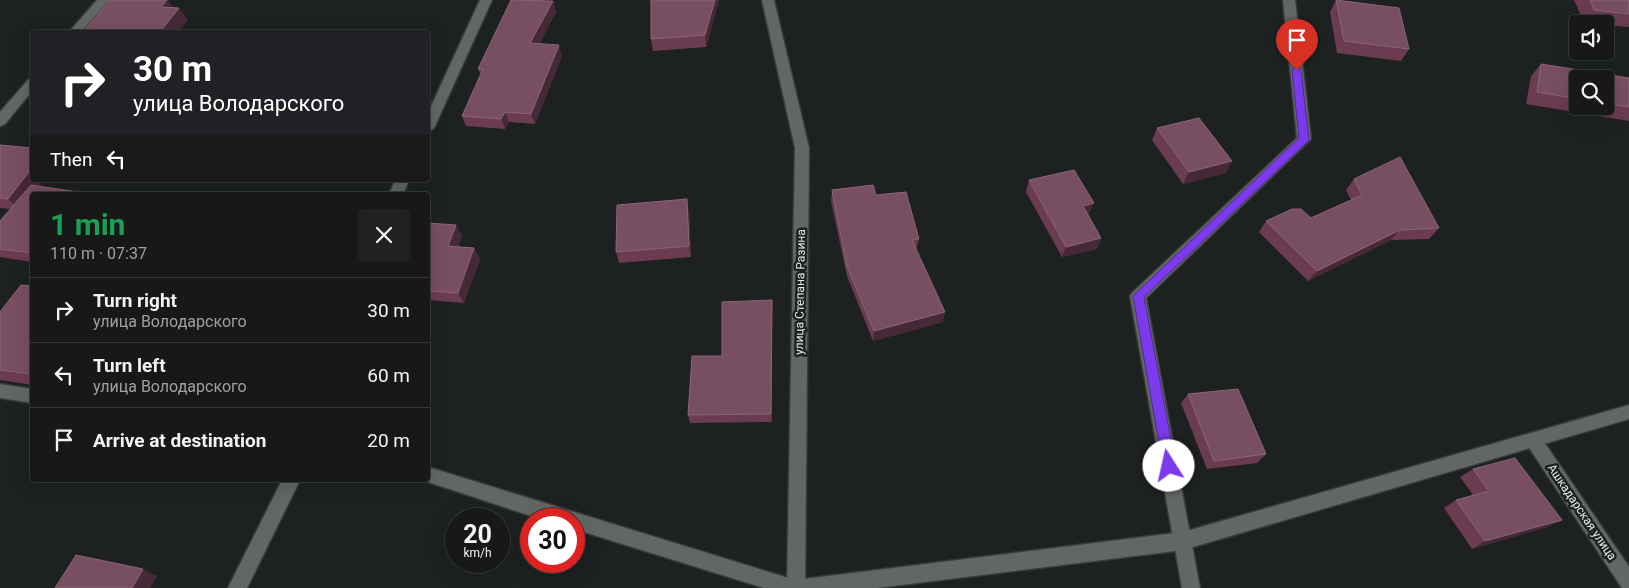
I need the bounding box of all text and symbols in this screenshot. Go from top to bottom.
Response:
map controls [1569,15,1614,115]
button: sound [1569,15,1614,60]
pin [1276,19,1318,70]
icon: arrive [1283,26,1311,54]
text: 30 m [133,49,212,90]
icon: right [50,50,115,115]
button: search [1569,70,1614,115]
text: улица Володарского [133,91,344,116]
icon: left [102,145,130,173]
text: Then [50,148,92,171]
text: 1 min [50,207,125,242]
button: close [358,209,410,261]
street label: улица Степана Разина [792,229,808,355]
text: 110 m · 07:37 [50,244,147,263]
text: Turn right [93,289,177,312]
icon: right [50,296,78,324]
text: 30 m [367,299,410,322]
text: улица Володарского [93,312,247,331]
text: Turn left [93,354,166,377]
icon: left [50,361,78,389]
text: 60 m [367,364,410,387]
text: улица Володарского [93,377,247,396]
icon: arrive [50,426,78,454]
text: Arrive at destination [93,429,266,452]
text: 20 m [367,429,410,452]
position arrow [1142,439,1194,491]
street label: Ашкадарская улица [1545,461,1619,563]
speed limit sign: 30 [520,508,585,573]
text: 20 [463,520,492,549]
text: km/h [463,546,492,560]

